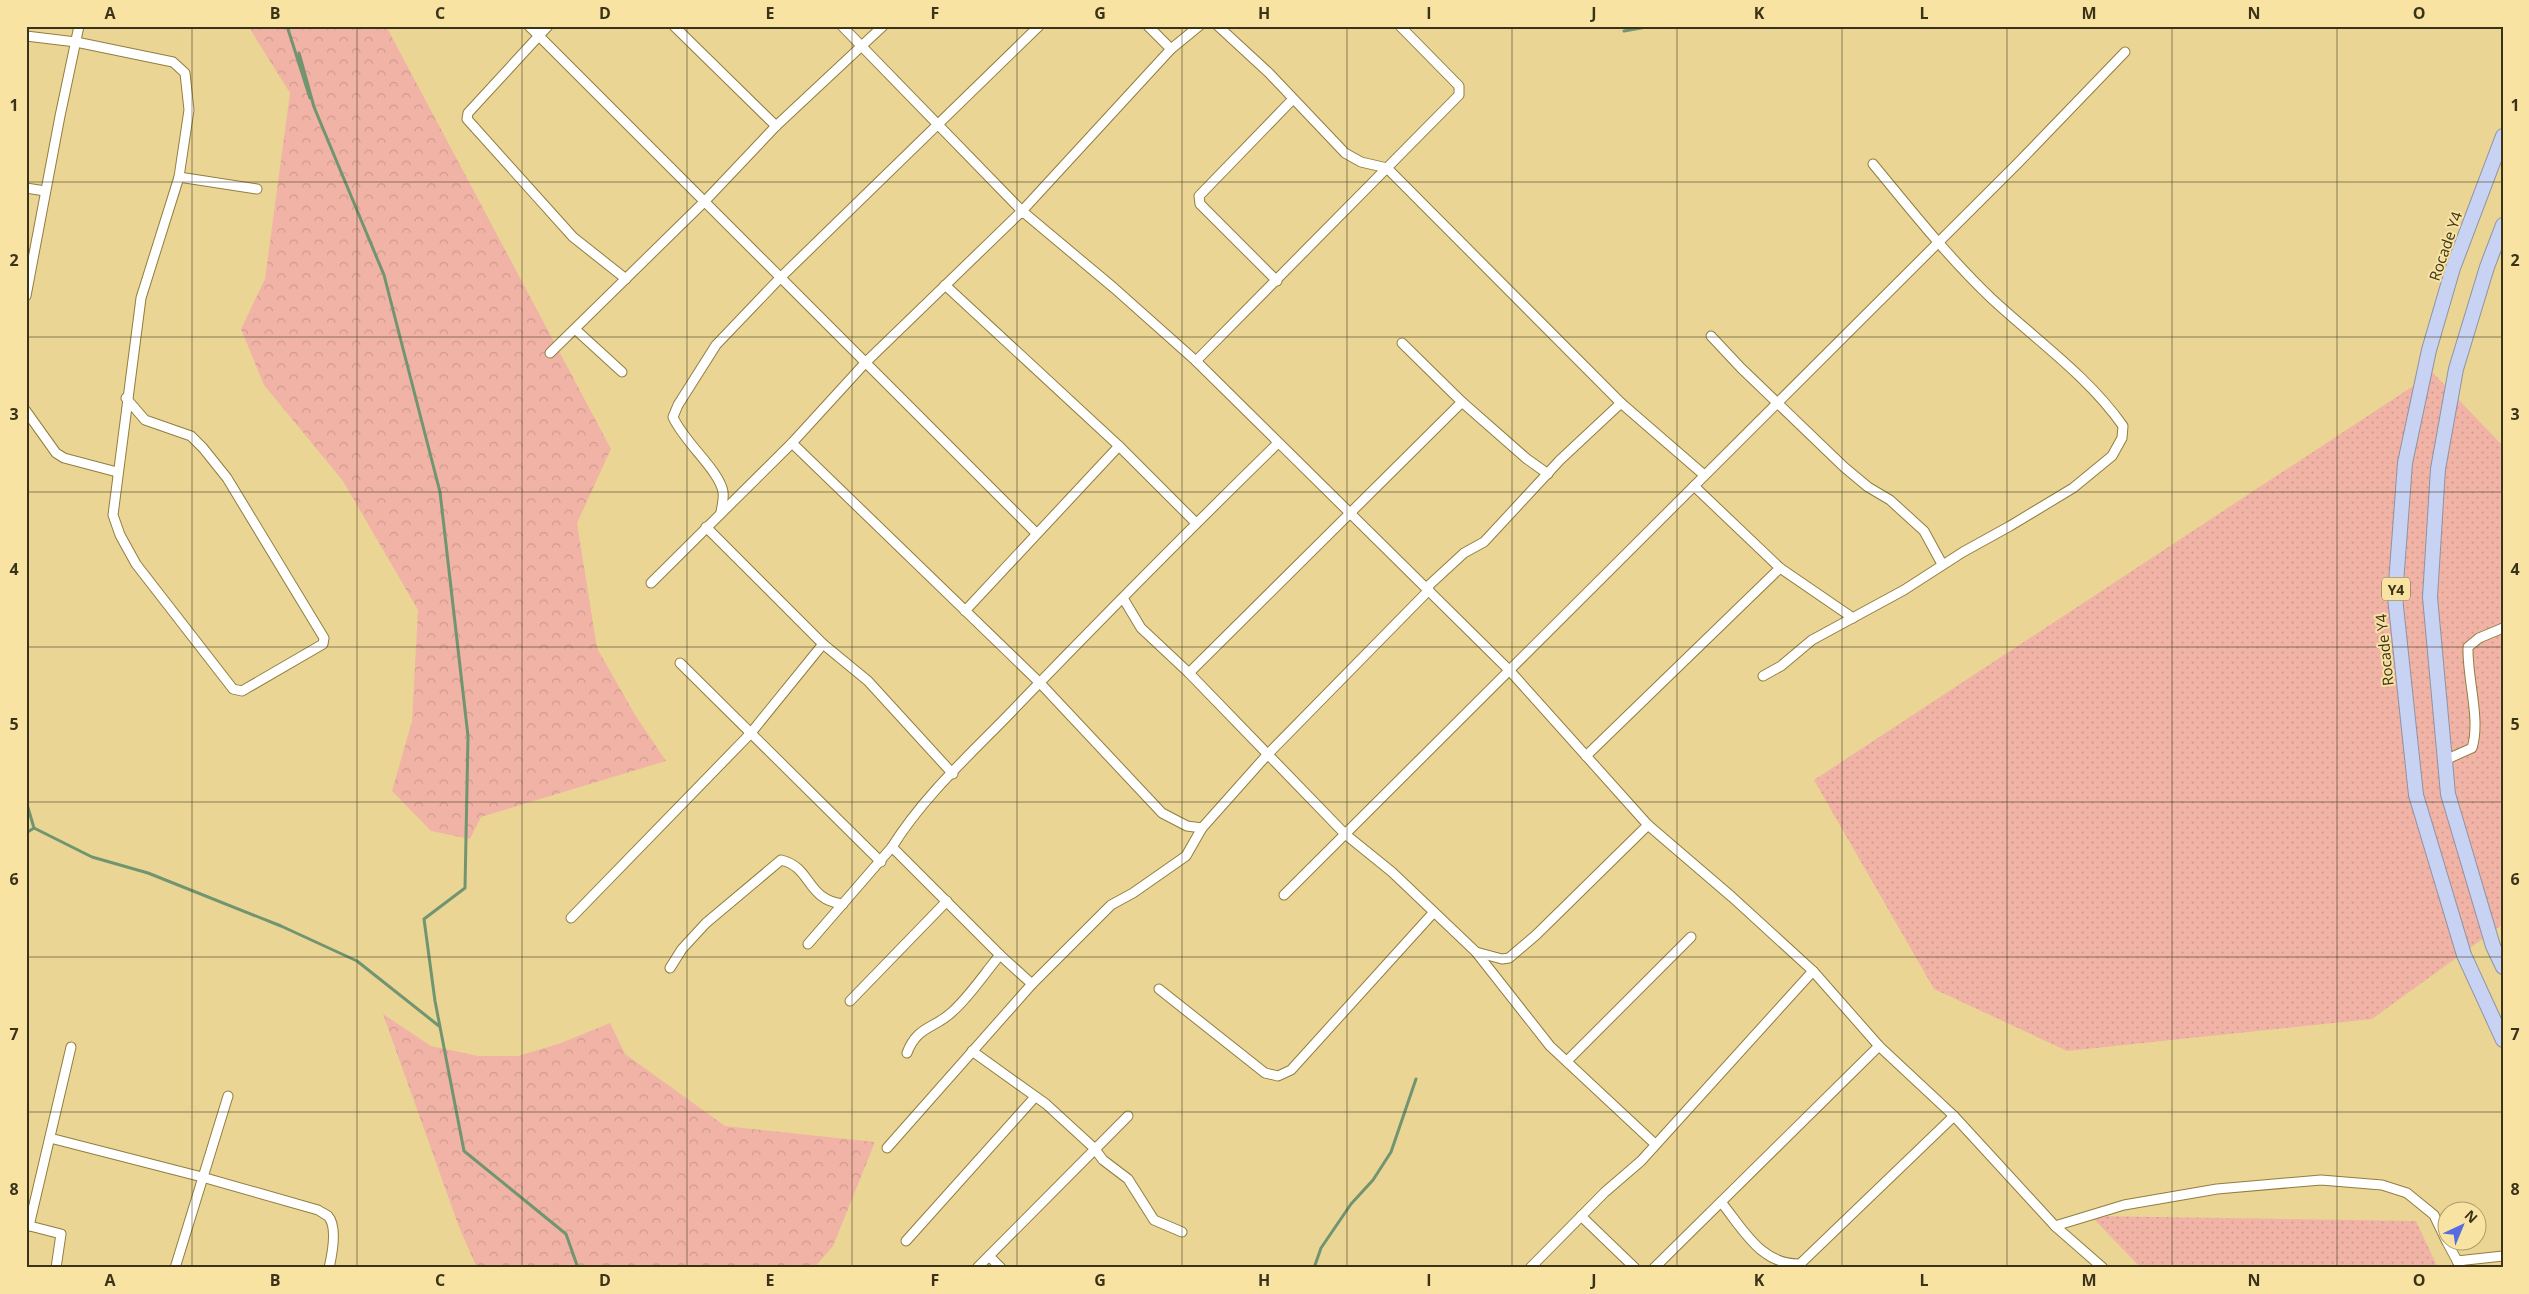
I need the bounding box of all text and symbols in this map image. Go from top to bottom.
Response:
text: A [104,2,116,24]
text: B [270,2,280,24]
text: C [435,2,445,24]
text: D [599,2,611,24]
text: E [766,2,775,24]
text: F [931,2,939,24]
text: G [1094,2,1106,24]
text: H [1258,2,1270,24]
text: I [1426,2,1432,24]
text: J [1589,2,1597,24]
text: K [1754,2,1765,24]
text: L [1919,2,1929,24]
text: M [2081,2,2097,24]
text: N [2247,2,2261,24]
text: O [2413,2,2425,24]
text: 1 [9,94,19,116]
text: 1 [2510,94,2520,116]
street label: Rocade Y4 [2424,208,2466,283]
text: 2 [9,249,19,271]
text: 2 [2510,249,2520,271]
text: 3 [9,403,19,425]
text: 3 [2510,403,2520,425]
text: 4 [9,558,19,580]
text: 4 [2510,558,2520,580]
road number: Y4 [2382,578,2410,600]
street label: Rocade Y4 [2370,613,2398,687]
text: 5 [9,713,19,735]
text: 5 [2510,713,2520,735]
text: 6 [9,868,19,890]
text: 6 [2510,868,2520,890]
text: 7 [9,1023,19,1045]
text: 7 [2510,1023,2520,1045]
text: 8 [9,1178,19,1200]
text: 8 [2510,1178,2520,1200]
north arrow [2436,1202,2486,1252]
text: N [2461,1205,2482,1227]
text: A [104,1269,116,1291]
text: B [270,1269,280,1291]
text: C [435,1269,445,1291]
text: D [599,1269,611,1291]
text: E [766,1269,775,1291]
text: F [931,1269,939,1291]
text: G [1094,1269,1106,1291]
text: H [1258,1269,1270,1291]
text: I [1426,1269,1432,1291]
text: J [1589,1269,1597,1291]
text: K [1754,1269,1765,1291]
text: L [1919,1269,1929,1291]
text: M [2081,1269,2097,1291]
text: N [2247,1269,2261,1291]
text: O [2413,1269,2425,1291]

